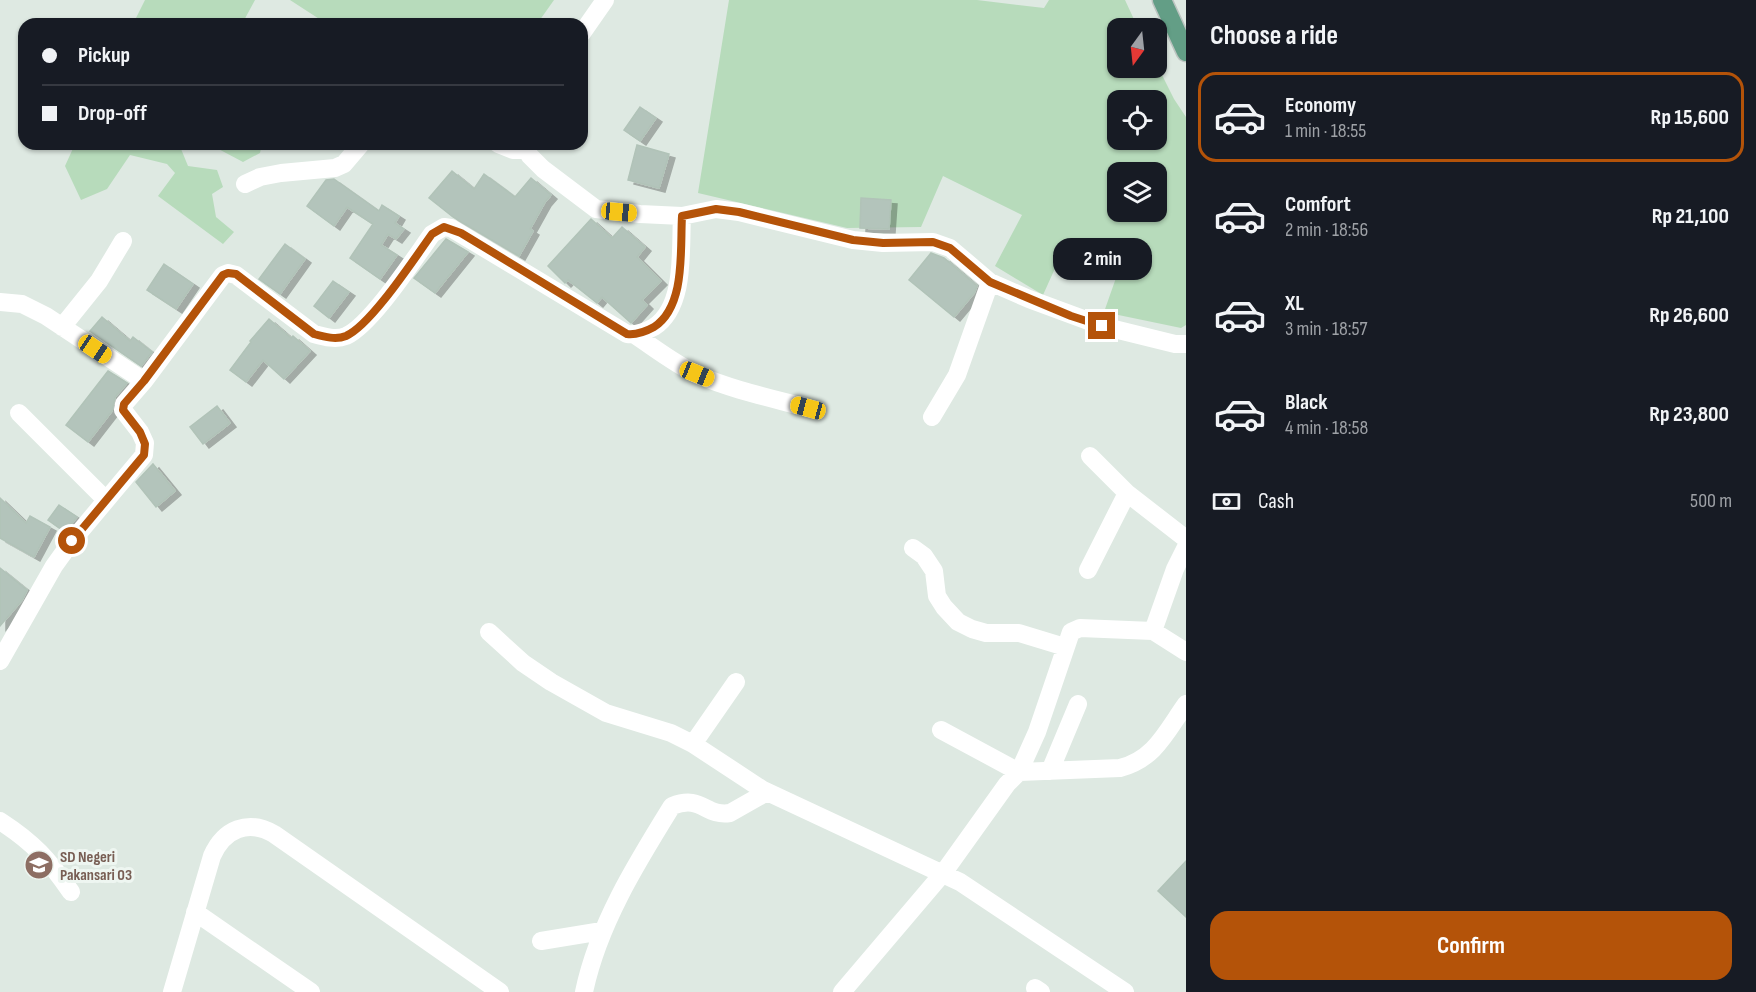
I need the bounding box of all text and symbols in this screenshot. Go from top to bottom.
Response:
north arrow [1107,18,1167,78]
map controls [1107,18,1167,222]
text: Choose a ride [1210,20,1338,52]
text: Pickup [78,42,130,69]
button: locate [1107,90,1167,150]
icon: car [1213,90,1267,144]
text: Economy [1285,92,1356,119]
text: Drop-off [78,100,147,127]
text: Rp 15,600 [1651,104,1729,131]
text: 1 min · 18:55 [1285,119,1366,143]
button: layers [1107,162,1167,222]
icon: car [1213,189,1267,243]
text: Comfort [1285,191,1351,218]
car [600,201,638,223]
text: Rp 21,100 [1652,203,1729,230]
text: 2 min · 18:56 [1285,218,1368,242]
callout: 2 min [1052,239,1152,281]
text: 2 min [1083,247,1122,271]
icon: car [1213,288,1267,342]
text: XL [1285,290,1304,317]
text: Rp 26,600 [1649,302,1729,329]
route end [1088,312,1115,339]
text: 3 min · 18:57 [1285,317,1368,341]
car [75,331,115,367]
car [677,359,717,389]
icon: car [1213,387,1267,441]
text: Black [1285,389,1327,416]
car [788,395,828,421]
text: Rp 23,800 [1649,401,1729,428]
text: 4 min · 18:58 [1285,416,1368,440]
icon: cash [1210,485,1243,518]
text: Cash [1258,488,1294,515]
text: 500 m [1690,489,1732,513]
route start [58,527,85,554]
place label: SD Negeri Pakansari 03 [60,848,132,885]
school or university icon: SD Negeri Pakansari 03 [23,849,55,881]
button: Confirm [1210,911,1732,980]

